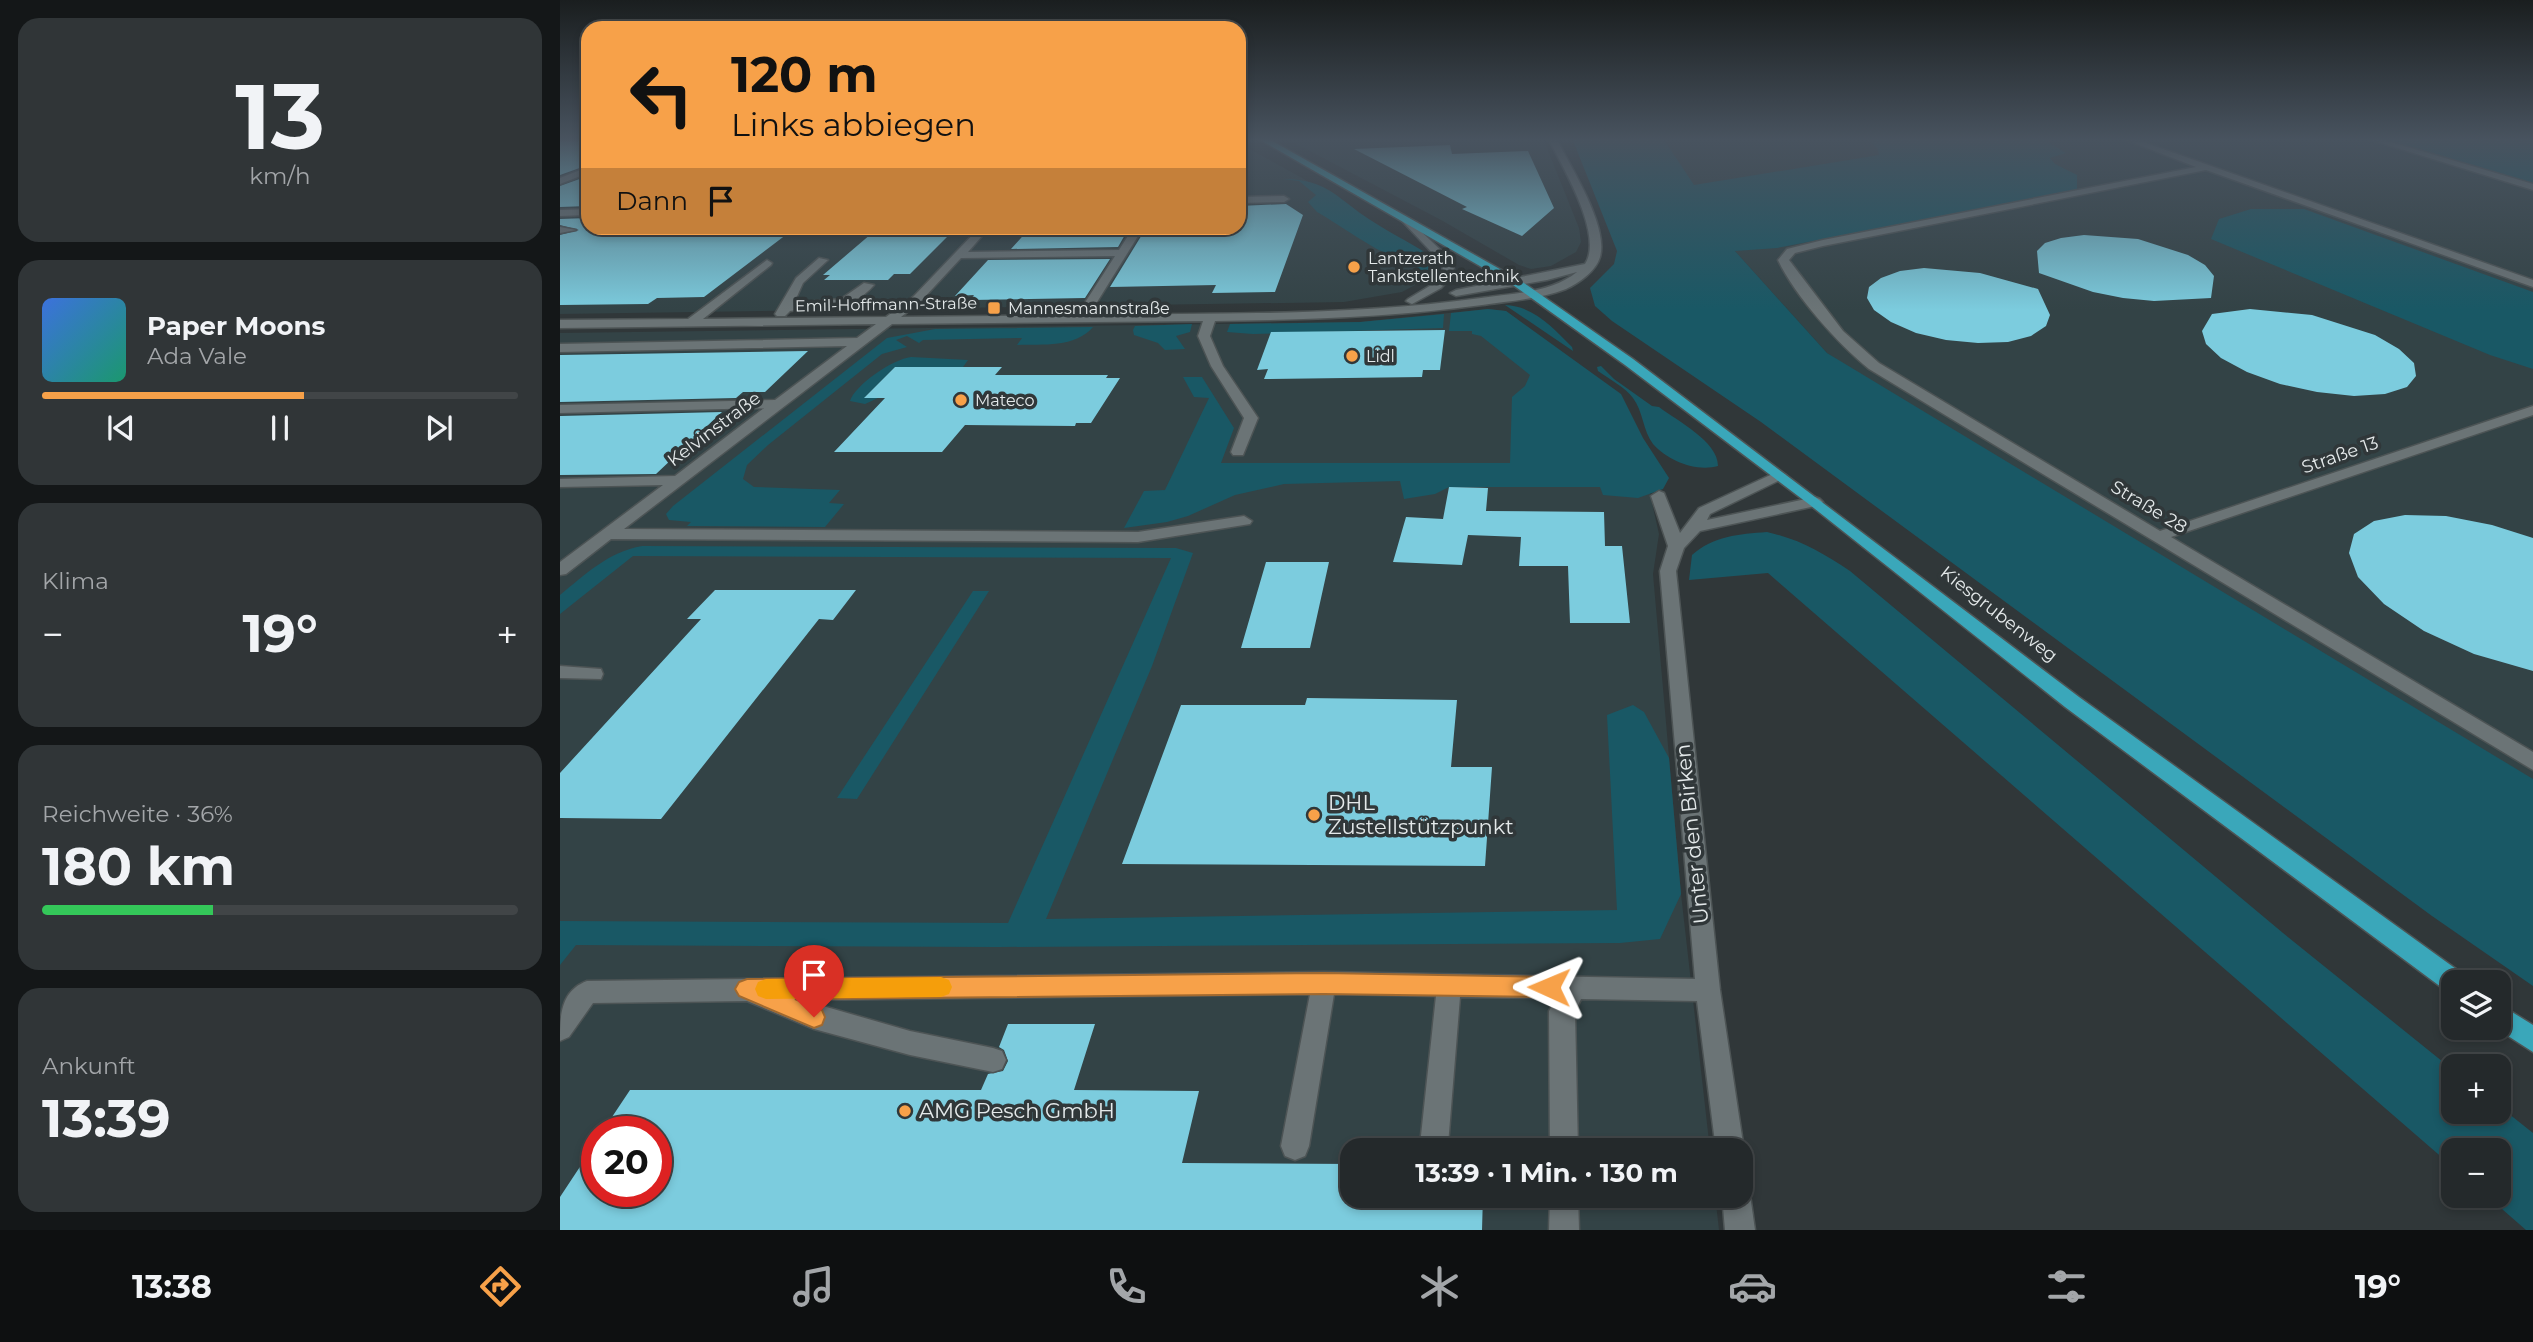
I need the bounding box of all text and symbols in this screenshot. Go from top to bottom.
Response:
text: 120 m [731,45,878,104]
icon: left [616,49,707,140]
text: 13 [235,61,325,172]
text: Links abbiegen [731,105,976,144]
text: km/h [249,162,311,190]
icon: arrive [702,182,740,220]
text: Dann [616,185,688,217]
place label: Lantzerath Tankstellentechnik [1368,249,1520,286]
marker: Lantzerath Tankstellentechnik [1346,259,1362,275]
street label: Emil-Hoffmann-Straße [795,293,977,316]
place label: Mannesmannstraße [1008,299,1170,318]
marker: Mannesmannstraße [986,300,1002,316]
text: Paper Moons [147,310,325,342]
text: Ada Vale [147,342,247,370]
place label: Lidl [1366,347,1395,366]
marker: Lidl [1344,348,1360,364]
street label: Kelvinstraße [663,387,765,471]
place label: Mateco [975,391,1034,410]
marker: Mateco [953,392,969,408]
icon: previous [102,409,140,447]
icon: pause [261,409,299,447]
icon: next [420,409,458,447]
street label: Straße 13 [2299,432,2381,478]
street label: Straße 28 [2107,476,2191,538]
street label: Kiesgrubenweg [1936,561,2062,667]
text: Klima [42,567,109,595]
text: 19° [242,602,318,665]
text: − [42,611,64,658]
text: + [496,611,518,658]
street label: Unter den Birken [1670,743,1713,925]
place label: DHL Zustellstützpunkt [1328,790,1514,839]
text: Reichweite · 36% [42,800,233,828]
marker: DHL Zustellstützpunkt [1306,807,1322,823]
text: 180 km [42,835,235,898]
pin [784,945,844,1017]
position arrow [1512,950,1586,1024]
icon: arrive [795,956,833,994]
map controls [2441,970,2511,1208]
button: layers [2441,970,2511,1040]
text: Ankunft [42,1052,136,1080]
button: + [2441,1054,2511,1124]
text: 13:39 [42,1087,171,1150]
place label: AMG Pesch GmbH [919,1098,1115,1123]
marker: AMG Pesch GmbH [897,1103,913,1119]
speed limit sign: 20 [581,1116,672,1207]
button: − [2441,1138,2511,1208]
text: 13:39 · 1 Min. · 130 m [1415,1157,1678,1189]
icon: directions [476,1262,525,1311]
icon: music [789,1262,838,1311]
icon: phone [1102,1262,1151,1311]
icon: climate [1415,1262,1464,1311]
icon: car [1728,1262,1777,1311]
icon: filters [2042,1262,2091,1311]
text: 13:38 [132,1267,212,1306]
text: 19° [2355,1267,2401,1306]

